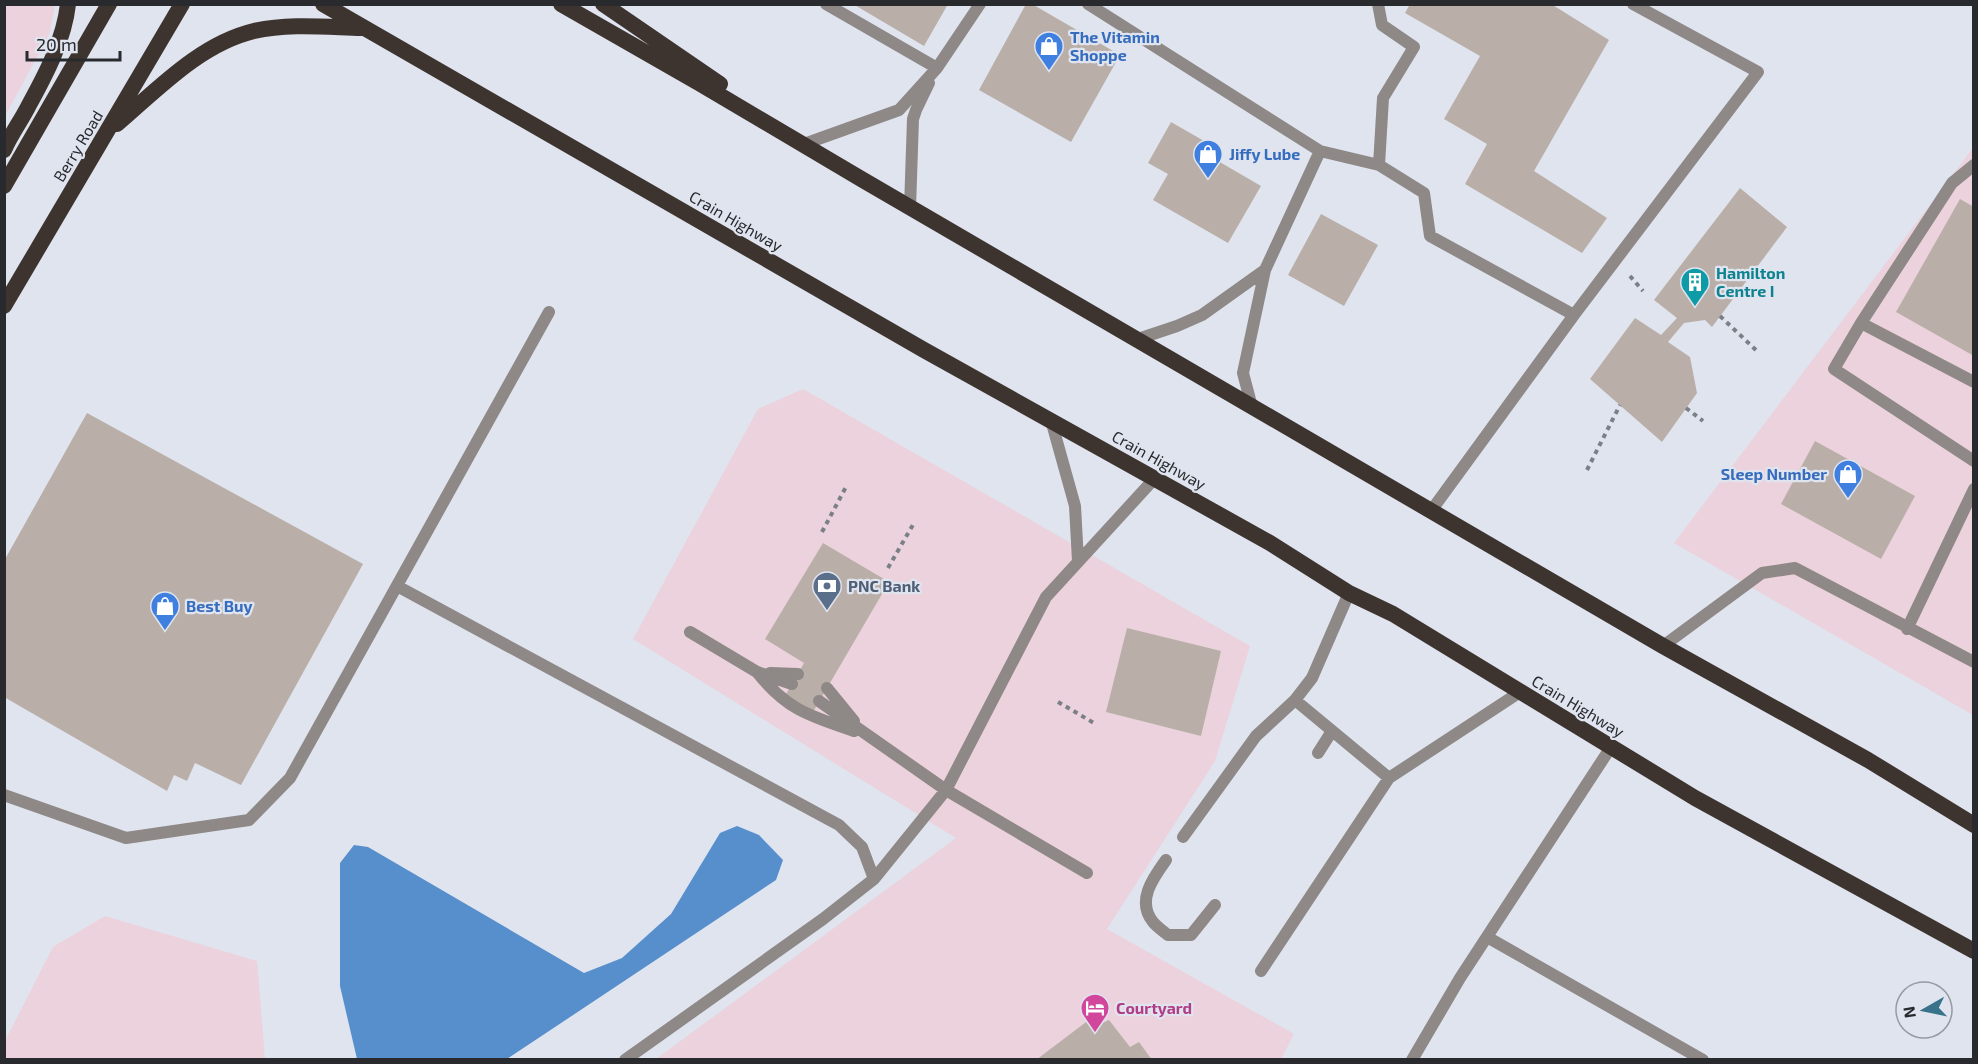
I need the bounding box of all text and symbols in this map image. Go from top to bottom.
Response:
scale bar [27,24,120,62]
place label: The Vitamin Shoppe [1070,27,1160,64]
shop icon: The Vitamin Shoppe [1033,30,1065,72]
text: 20 m [36,33,77,55]
street label: Berry Road [49,107,106,185]
shop icon: Jiffy Lube [1192,138,1224,180]
place label: Jiffy Lube [1229,144,1300,164]
street label: Crain Highway [686,186,787,255]
place label: Hamilton Centre I [1716,263,1785,300]
building icon: Hamilton Centre I [1679,266,1711,308]
street label: Crain Highway [1109,426,1210,493]
shop icon: Sleep Number [1832,458,1864,500]
place label: Sleep Number [1721,464,1827,483]
bank icon: PNC Bank [811,570,843,612]
place label: PNC Bank [848,576,920,595]
shop icon: Best Buy [149,590,181,632]
place label: Best Buy [186,596,253,616]
street label: Crain Highway [1529,671,1628,741]
north arrow [1894,980,1954,1040]
hotel icon: Courtyard [1079,992,1111,1034]
place label: Courtyard [1116,998,1192,1018]
text: N [1898,1005,1919,1020]

